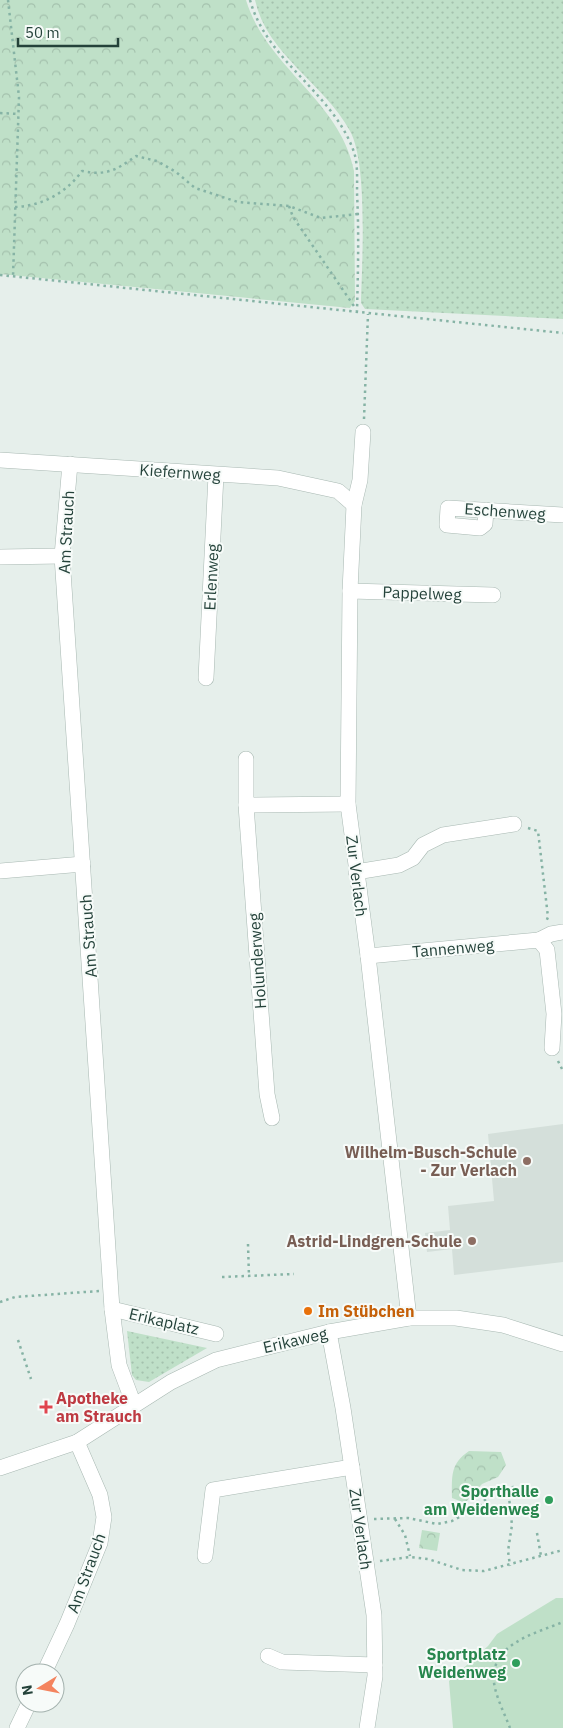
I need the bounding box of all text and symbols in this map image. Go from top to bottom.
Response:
scale bar [18,15,118,47]
text: 50 m [25,23,60,42]
street label: Kiefernweg [139,459,222,485]
street label: Am Strauch [54,490,78,574]
street label: Eschenweg [464,498,547,524]
street label: Erlenweg [199,543,223,611]
street label: Pappelweg [382,582,462,604]
street label: Zur Verlach [342,834,372,918]
street label: Am Strauch [75,894,101,978]
street label: Holunderweg [244,912,270,1010]
street label: Tannenweg [411,934,495,962]
place label: Wilhelm-Busch-Schule - Zur Verlach [345,1142,517,1180]
marker: Wilhelm-Busch-Schule - Zur Verlach [521,1155,533,1167]
place label: Astrid-Lindgren-Schule [286,1231,462,1251]
marker: Astrid-Lindgren-Schule [466,1235,478,1247]
place label: Im Stübchen [318,1301,415,1321]
street label: Erikaplatz [127,1303,201,1339]
marker: Im Stübchen [302,1305,314,1317]
street label: Erikaweg [261,1323,330,1357]
place label: Apotheke am Strauch [56,1388,142,1426]
marker: Apotheke am Strauch [40,1401,52,1413]
place label: Sporthalle am Weidenweg [424,1481,539,1519]
street label: Zur Verlach [345,1487,377,1571]
marker: Sporthalle am Weidenweg [543,1494,555,1506]
street label: Am Strauch [62,1530,110,1616]
place label: Sportplatz Weidenweg [418,1644,506,1682]
marker: Sportplatz Weidenweg [510,1657,522,1669]
north arrow [15,1663,65,1713]
text: N [17,1684,37,1697]

